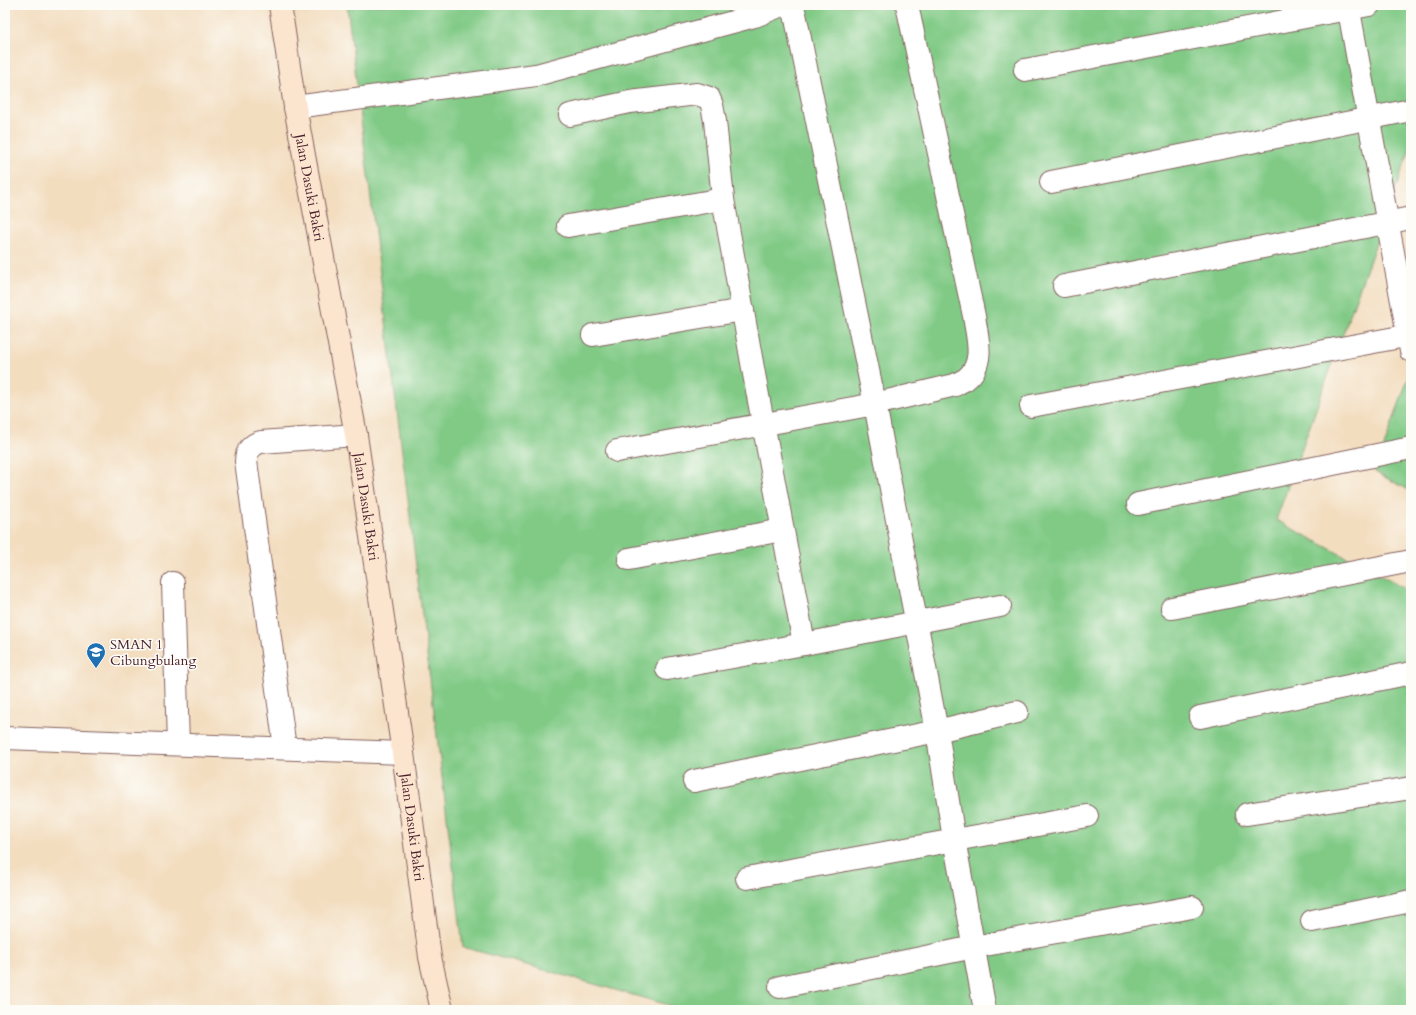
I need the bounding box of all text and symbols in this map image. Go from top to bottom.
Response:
street label: Jalan Dasuki Bakri [290,130,329,243]
street label: Jalan Dasuki Bakri [349,449,384,562]
place label: SMAN 1 Cibungbulang [110,635,196,670]
school or university icon: SMAN 1 Cibungbulang [85,641,107,669]
street label: Jalan Dasuki Bakri [396,770,429,883]

